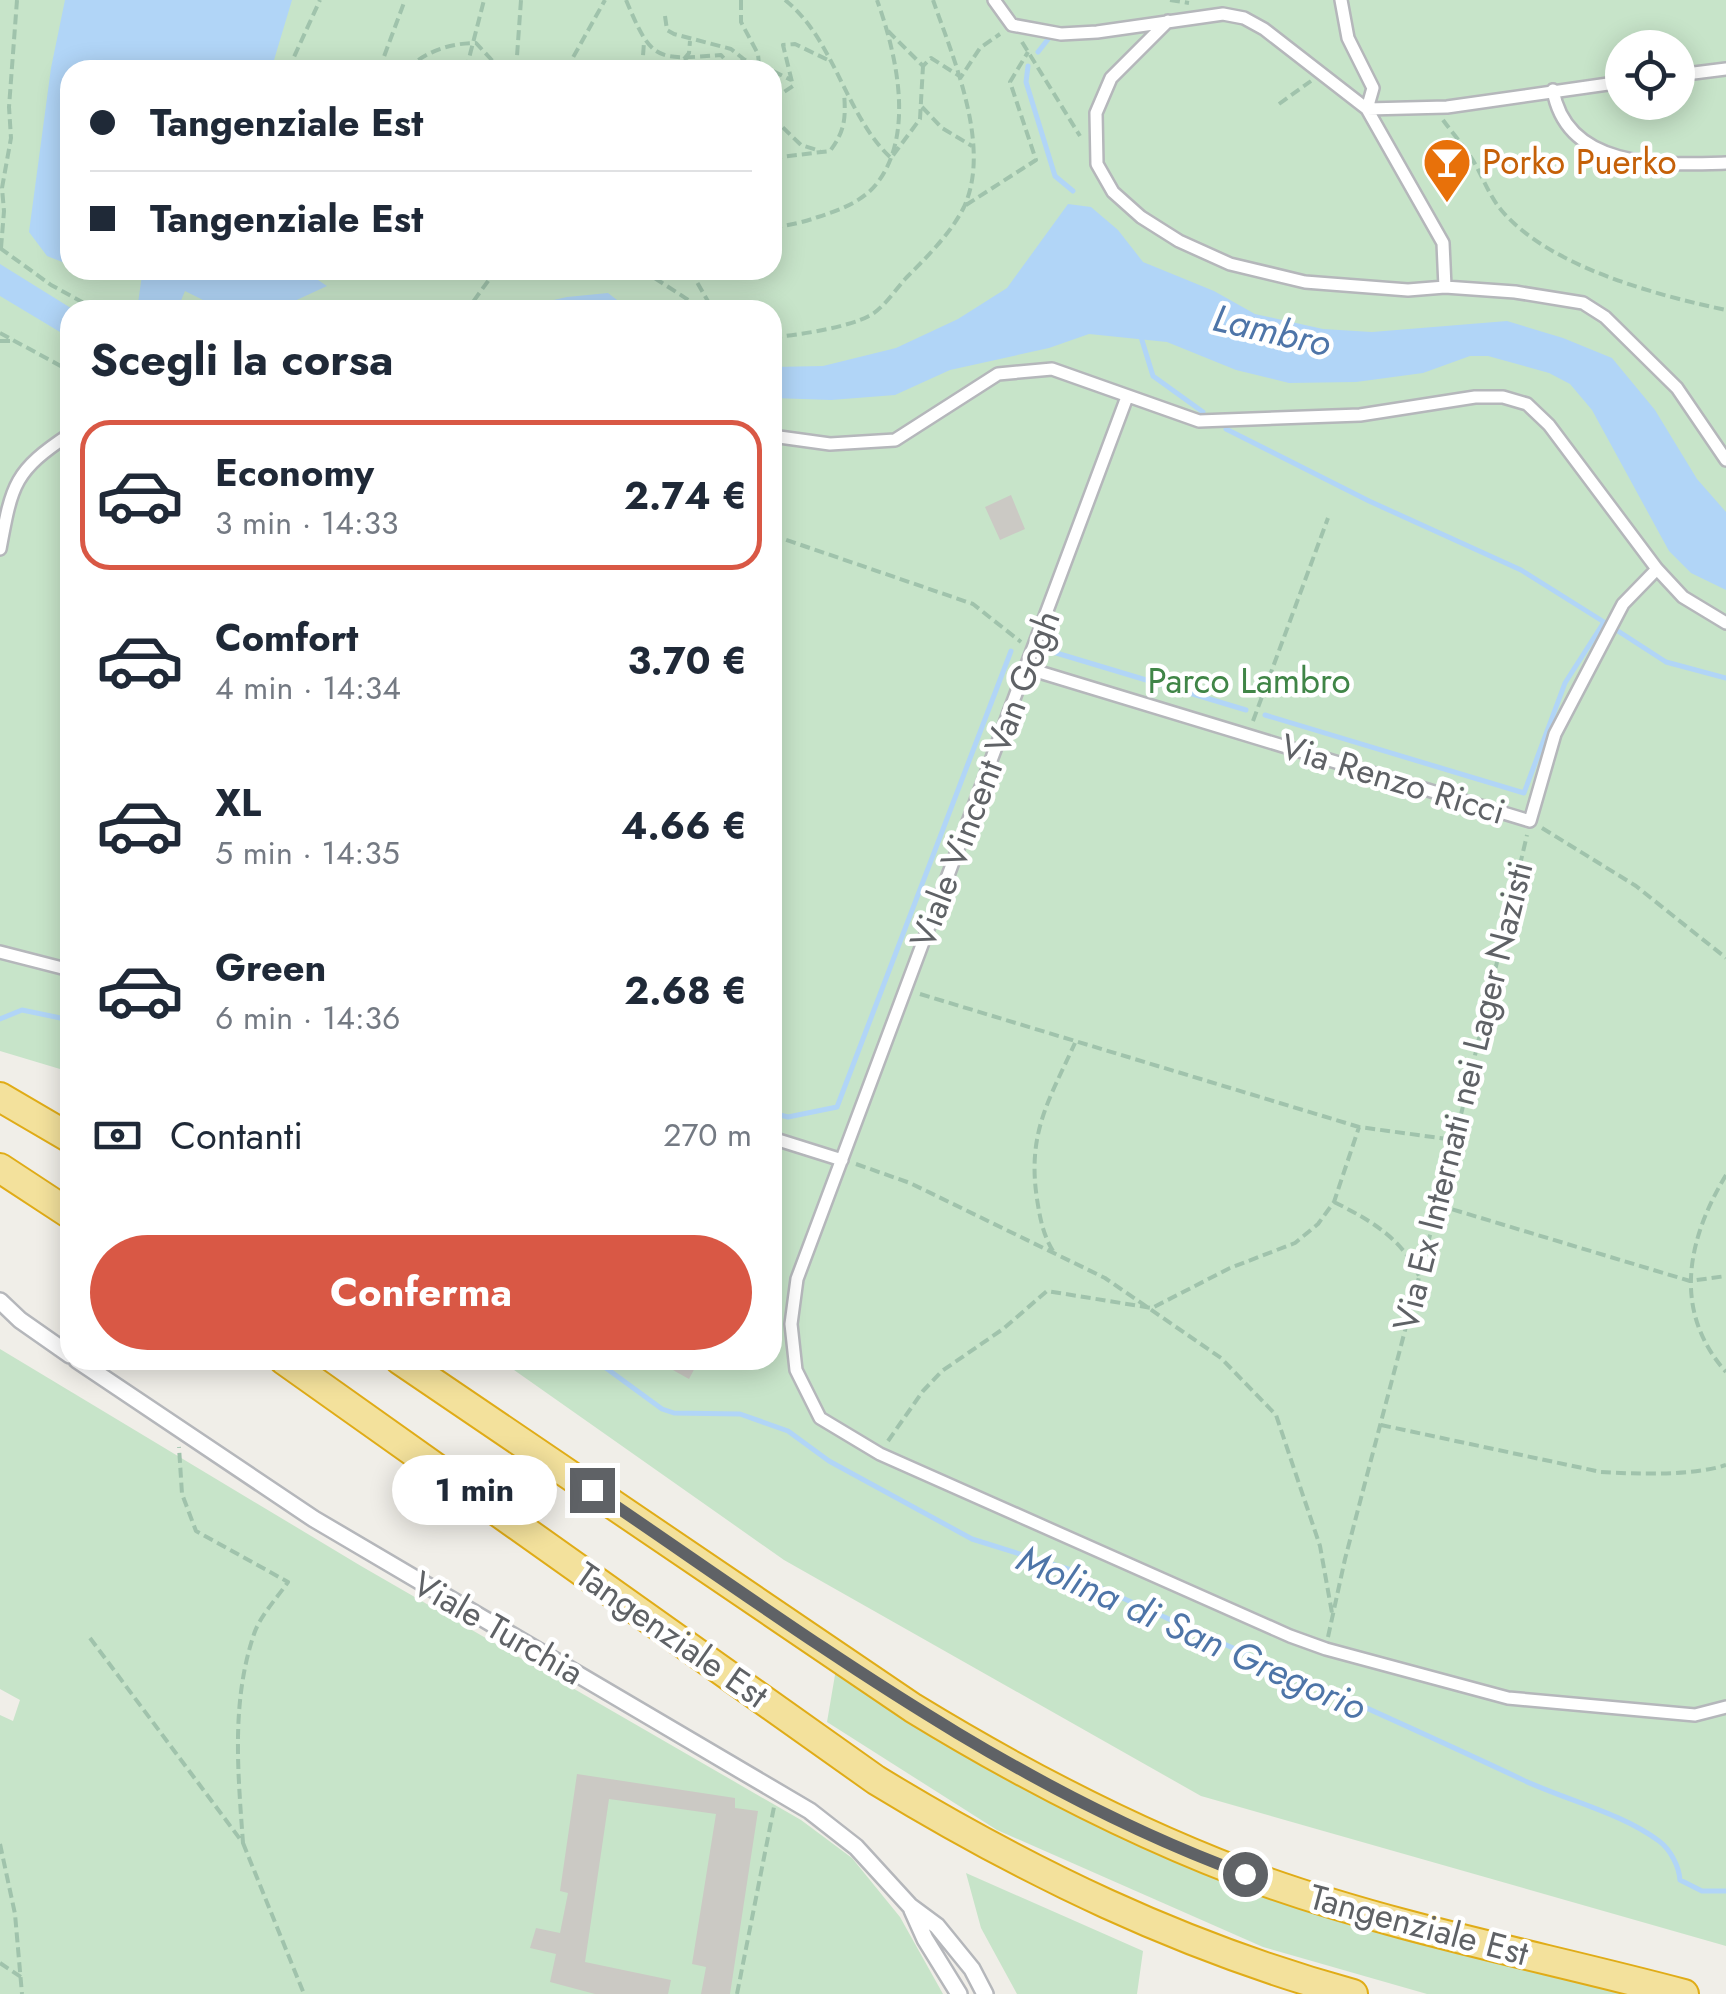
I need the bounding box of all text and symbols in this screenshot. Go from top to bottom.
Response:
map controls [1605,30,1695,120]
button: locate [1605,30,1695,120]
text: Tangenziale Est [150,95,423,150]
bar icon: Porko Puerko [1421,136,1473,204]
place label: Porko Puerko [1482,137,1677,187]
text: Tangenziale Est [150,191,423,246]
water label: Lambro [1208,290,1336,370]
text: Scegli la corsa [90,327,394,392]
text: Economy [215,445,374,500]
icon: car [95,450,185,540]
text: 2.74 € [624,468,747,523]
text: 3 min · 14:33 [215,500,399,546]
street label: Viale Vincent Van Gogh [897,603,1073,955]
text: Comfort [215,610,358,665]
icon: car [95,615,185,705]
text: 3.70 € [627,633,747,688]
park label: Parco Lambro [1147,656,1351,706]
text: 4 min · 14:34 [215,665,401,711]
street label: Via Renzo Ricci [1275,721,1511,837]
text: XL [215,775,261,830]
icon: car [95,780,185,870]
text: 4.66 € [621,798,747,853]
text: 5 min · 14:35 [215,830,400,876]
street label: Via Ex Internati nei Lager Nazisti [1380,856,1546,1336]
text: Green [215,940,326,995]
icon: car [95,945,185,1035]
text: 2.68 € [624,963,747,1018]
text: 6 min · 14:36 [215,995,400,1041]
icon: cash [90,1108,145,1163]
text: Contanti [170,1108,303,1163]
text: 270 m [663,1112,752,1158]
button: Conferma [90,1235,752,1350]
callout: 1 min [392,1455,557,1525]
text: 1 min [435,1467,514,1513]
route end [570,1468,615,1513]
water label: Molina di San Gregorio [1009,1530,1375,1734]
street label: Tangenziale Est [566,1550,779,1720]
street label: Viale Turchia [403,1559,593,1697]
route start [1223,1852,1268,1897]
street label: Tangenziale Est [1304,1872,1535,1978]

